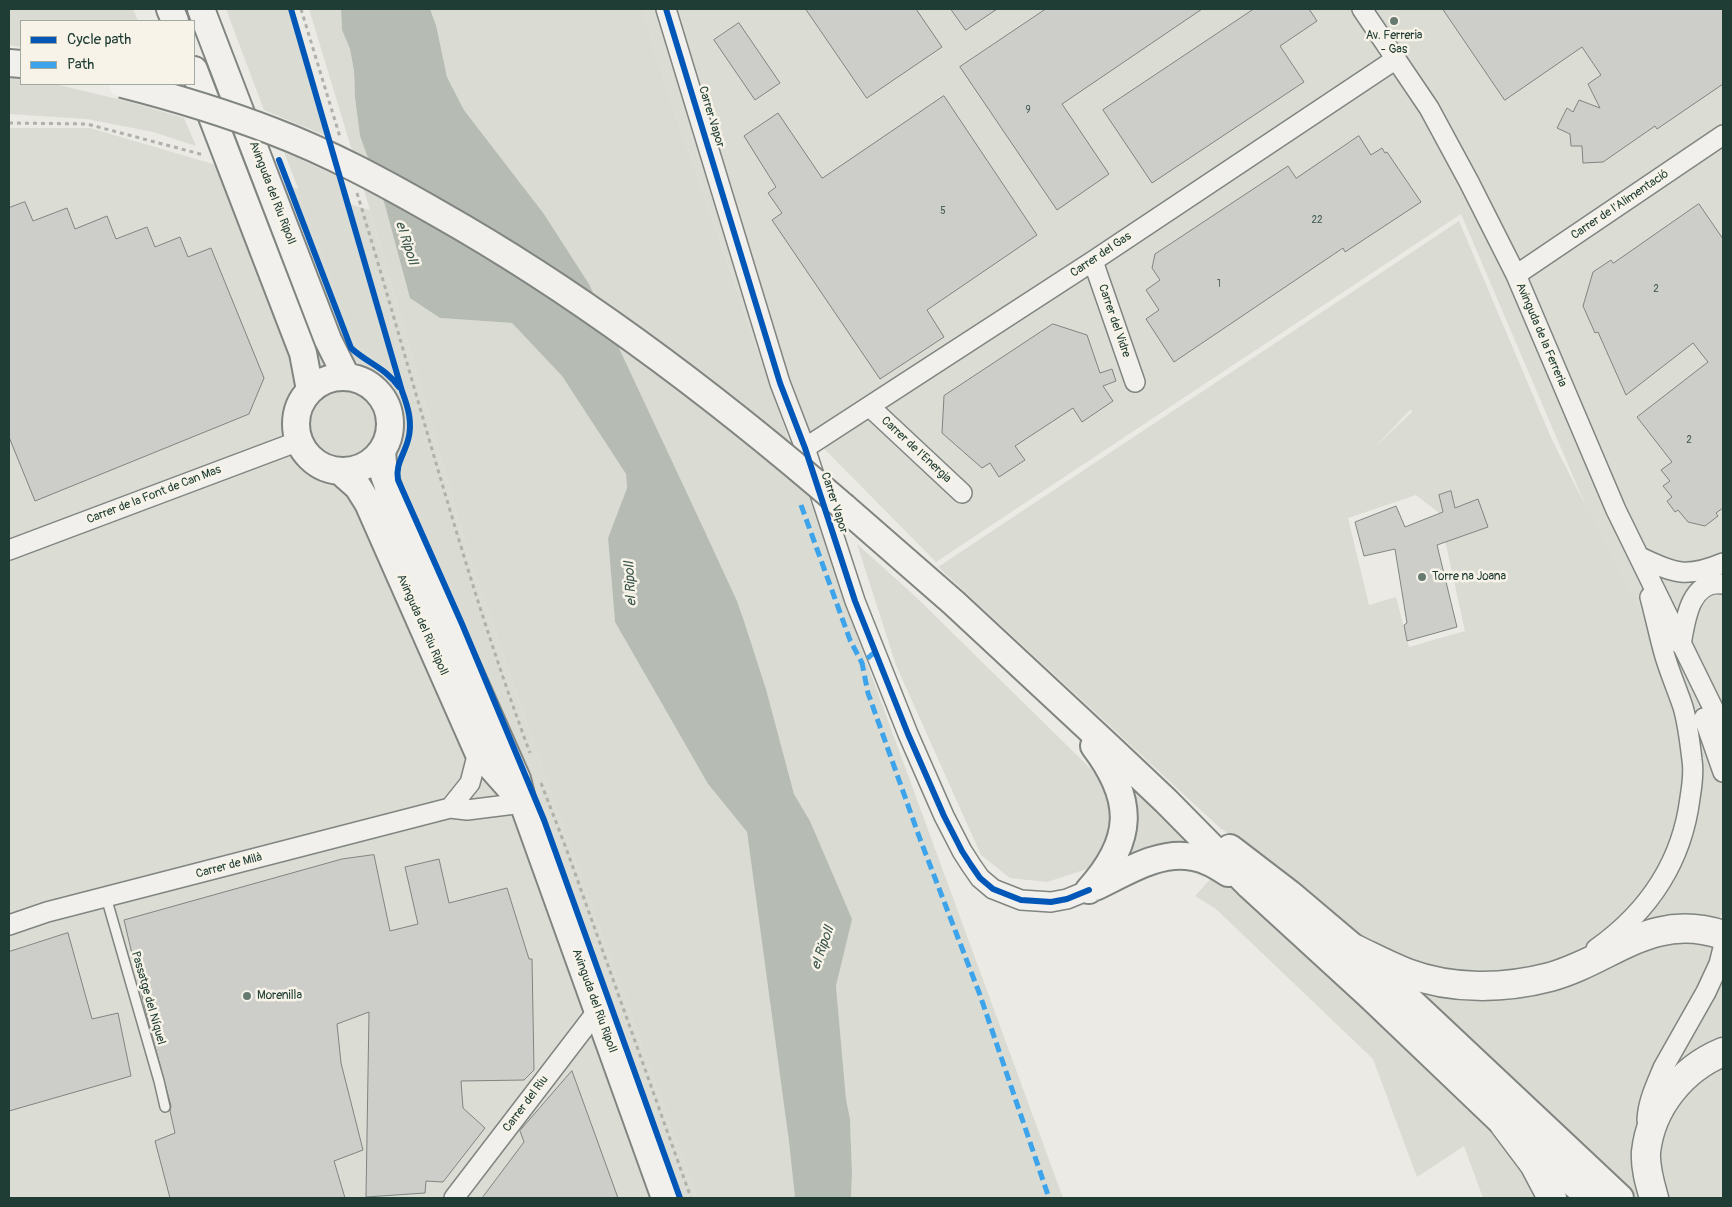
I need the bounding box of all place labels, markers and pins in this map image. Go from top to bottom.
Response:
marker: Av. Ferreria - Gas [1388,15,1400,27]
place label: Av. Ferreria - Gas [1366,29,1422,57]
place label: Torre na Joana [1432,570,1506,584]
marker: Torre na Joana [1416,571,1428,583]
place label: Morenilla [257,989,302,1003]
marker: Morenilla [241,990,253,1002]

